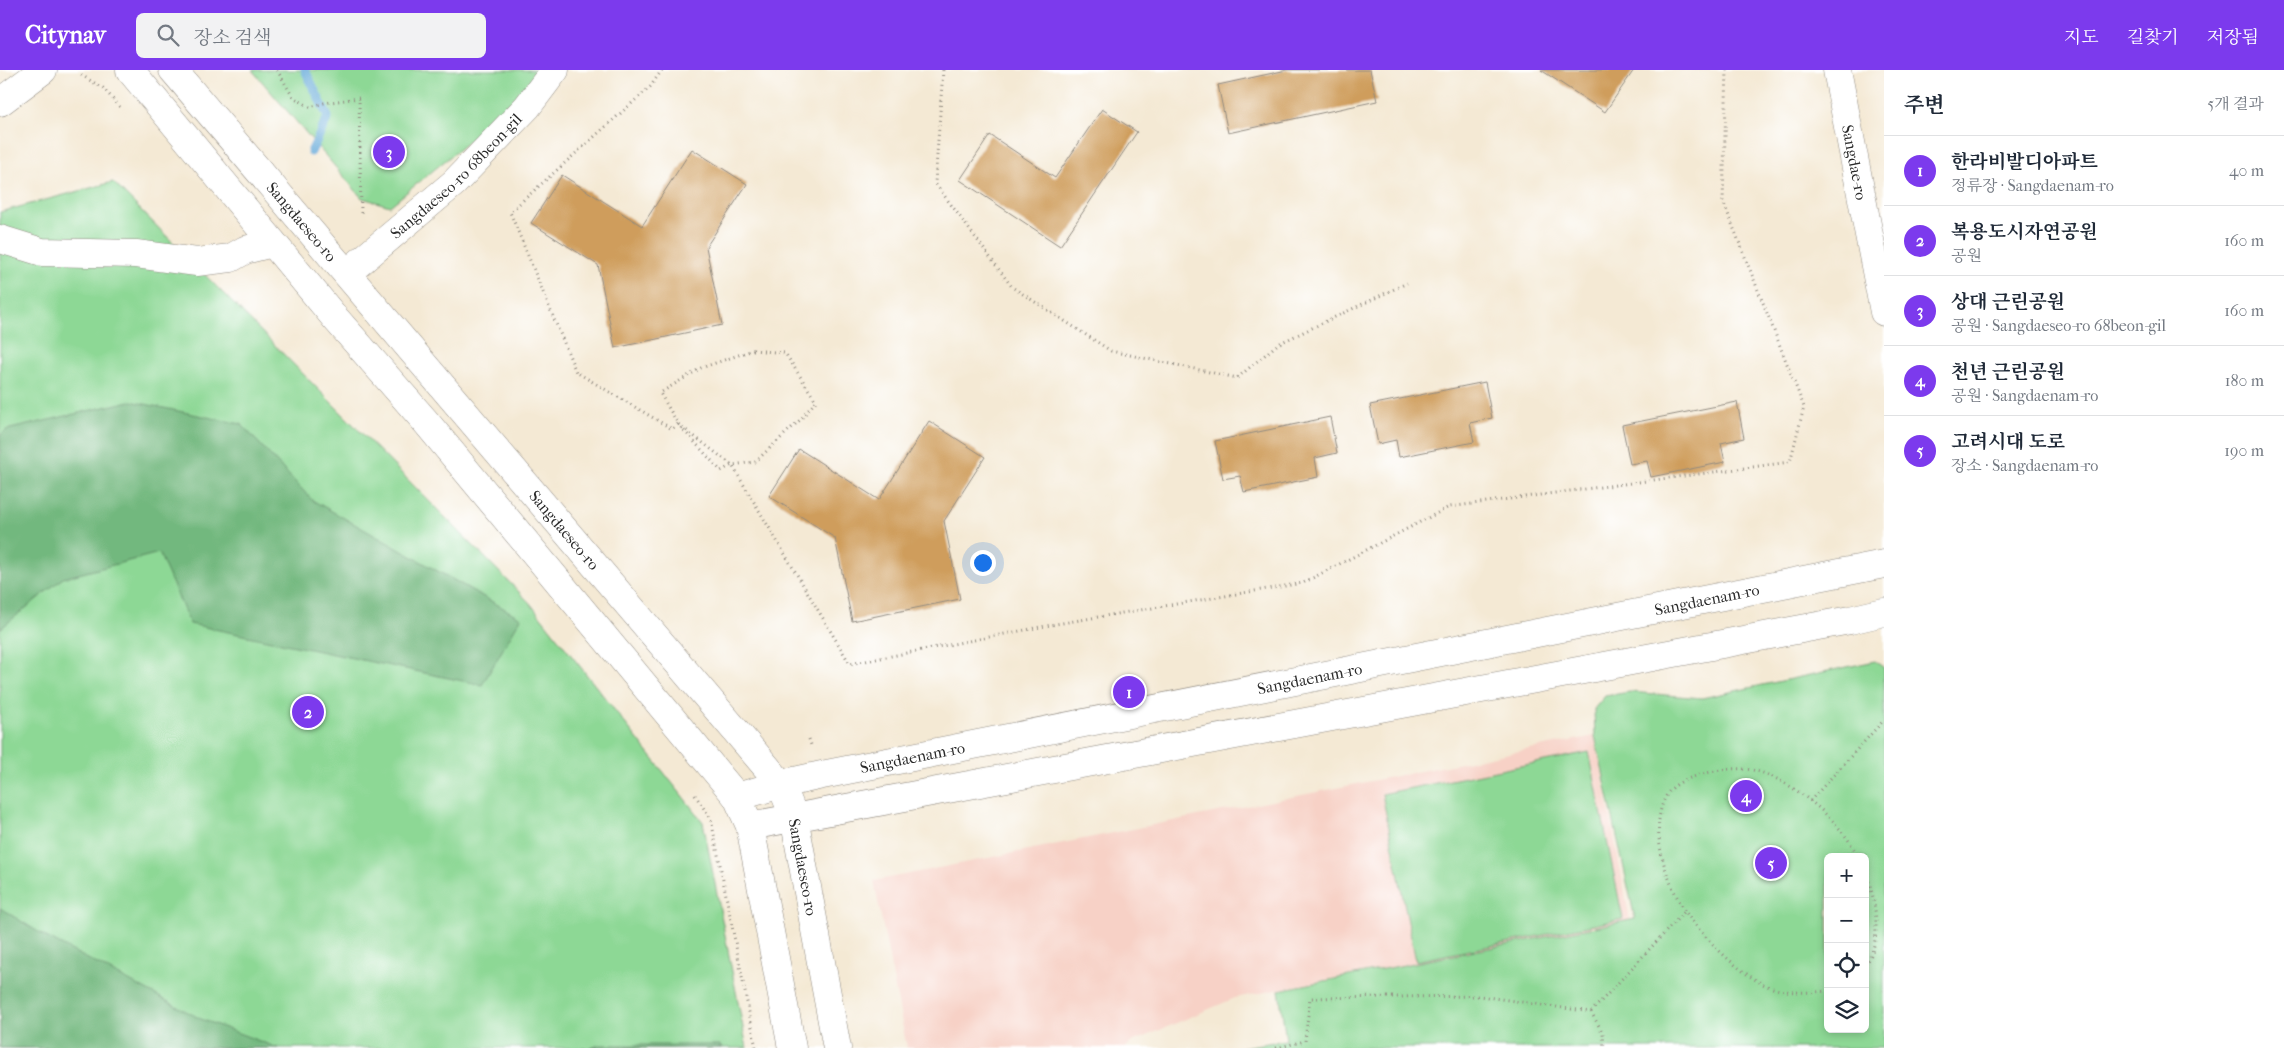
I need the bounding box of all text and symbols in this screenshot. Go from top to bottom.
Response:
search box [136,13,486,58]
text: Citynav [25,21,106,49]
icon: search [154,21,182,49]
text: 장소 검색 [194,27,271,49]
text: 지도 [2064,27,2099,48]
text: 길찾기 [2127,27,2179,48]
text: 저장됨 [2207,27,2259,48]
text: 주변 [1904,93,1945,117]
text: 5개 결과 [2207,94,2264,113]
street label: Sangdaeseo-ro 68beon-gil [386,109,526,243]
street label: Sangdae-ro [1838,123,1871,202]
pin: 3 [373,133,405,171]
text: 한라비발디아파트 [1951,151,2098,173]
text: 1 [1917,161,1923,180]
text: 40 m [2229,161,2264,180]
text: 정류장 · Sangdaenam-ro [1951,176,2114,195]
street label: Sangdaeseo-ro [263,178,341,265]
text: 복용도시자연공원 [1951,221,2098,243]
text: 2 [1916,231,1924,250]
text: 160 m [2224,231,2264,250]
text: 공원 [1951,246,1982,265]
text: 상대 근린공원 [1951,291,2065,313]
text: 3 [1917,301,1923,320]
text: 160 m [2224,301,2264,320]
text: 공원 · Sangdaeseo-ro 68beon-gil [1951,316,2166,335]
text: 천년 근린공원 [1951,361,2065,383]
text: 4 [1915,371,1925,390]
text: 180 m [2225,371,2264,390]
text: 공원 · Sangdaenam-ro [1951,386,2098,405]
text: 고려시대 도로 [1951,431,2065,453]
text: 5 [1917,441,1923,460]
text: 190 m [2224,441,2264,460]
text: 장소 · Sangdaenam-ro [1951,456,2098,475]
street label: Sangdaeseo-ro [525,487,603,574]
your location [970,550,996,576]
street label: Sangdaenam-ro [1653,580,1761,619]
street label: Sangdaenam-ro [1256,659,1364,698]
pin: 1 [1113,673,1145,711]
pin: 2 [292,693,324,731]
street label: Sangdaenam-ro [858,738,967,777]
pin: 4 [1730,777,1762,815]
street label: Sangdaeseo-ro [784,817,821,917]
pin: 5 [1755,844,1787,882]
map controls [1824,853,1869,1033]
button: + [1824,853,1869,898]
button: − [1824,898,1869,943]
button: locate [1824,943,1869,988]
button: layers [1824,988,1869,1033]

